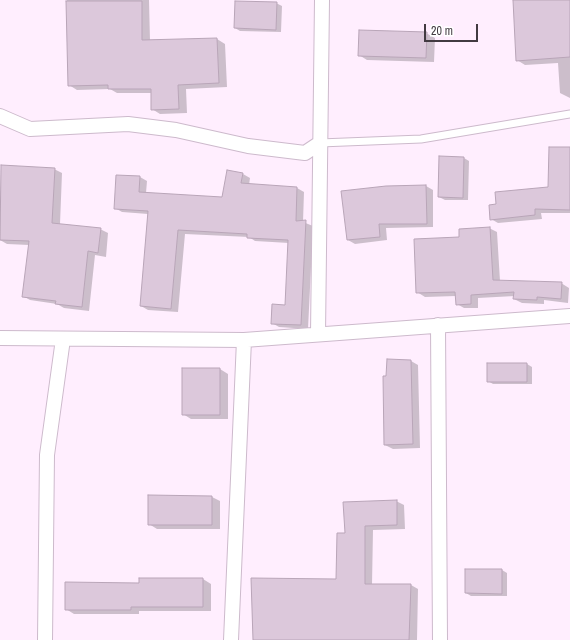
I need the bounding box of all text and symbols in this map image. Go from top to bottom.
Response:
scale bar [426,16,480,42]
text: 20 m [431,23,453,39]

